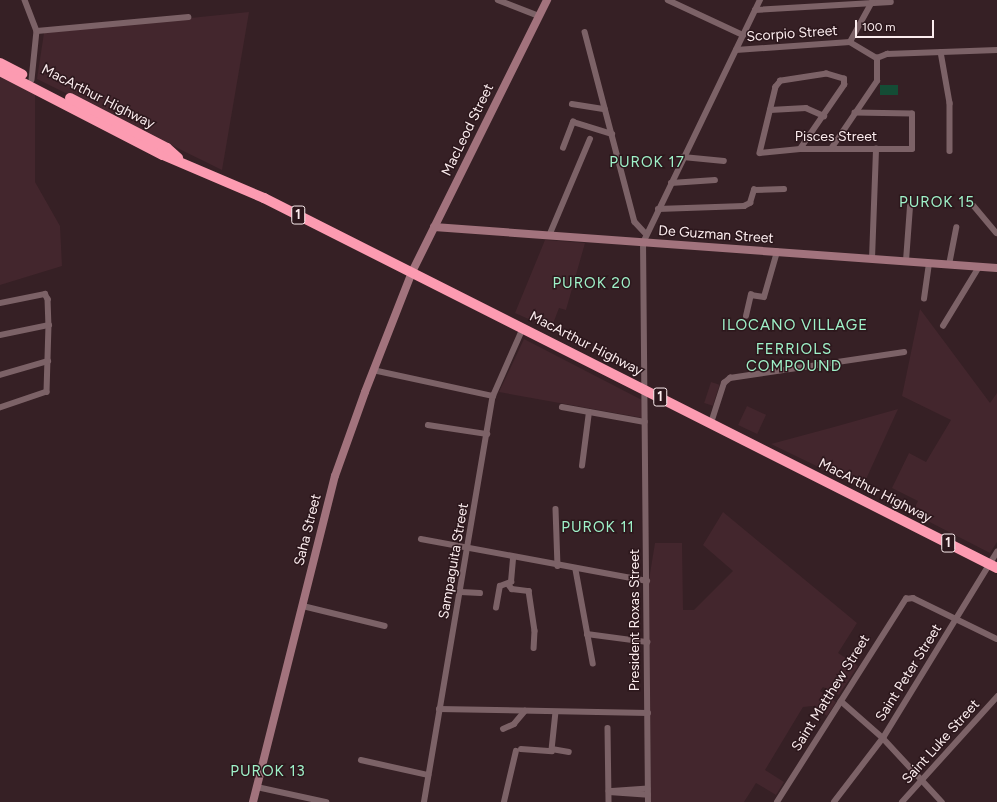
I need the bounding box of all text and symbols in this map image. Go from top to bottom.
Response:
scale bar [857,12,936,38]
text: 100 m [862,20,896,34]
street label: Scorpio Street [746,22,838,46]
street label: MacArthur Highway [39,61,157,133]
street label: MacLeod Street [438,81,498,179]
street label: Pisces Street [795,129,877,145]
district label: PUROK 17 [609,154,685,172]
district label: PUROK 15 [899,194,975,212]
road number: 1 [291,204,305,226]
street label: De Guzman Street [658,223,774,247]
district label: PUROK 20 [552,275,632,293]
street label: MacArthur Highway [527,308,645,380]
district label: ILOCANO VILLAGE [722,317,868,335]
district label: FERRIOLS COMPOUND [746,340,842,375]
road number: 1 [653,386,667,408]
street label: MacArthur Highway [816,455,934,527]
street label: Saha Street [291,492,325,568]
street label: Sampaguita Street [436,502,472,620]
district label: PUROK 11 [561,519,635,537]
road number: 1 [941,532,955,554]
street label: President Roxas Street [627,549,643,691]
street label: Saint Peter Street [872,621,946,725]
street label: Saint Matthew Street [788,632,874,754]
street label: Saint Luke Street [899,696,983,788]
district label: PUROK 13 [230,763,306,781]

